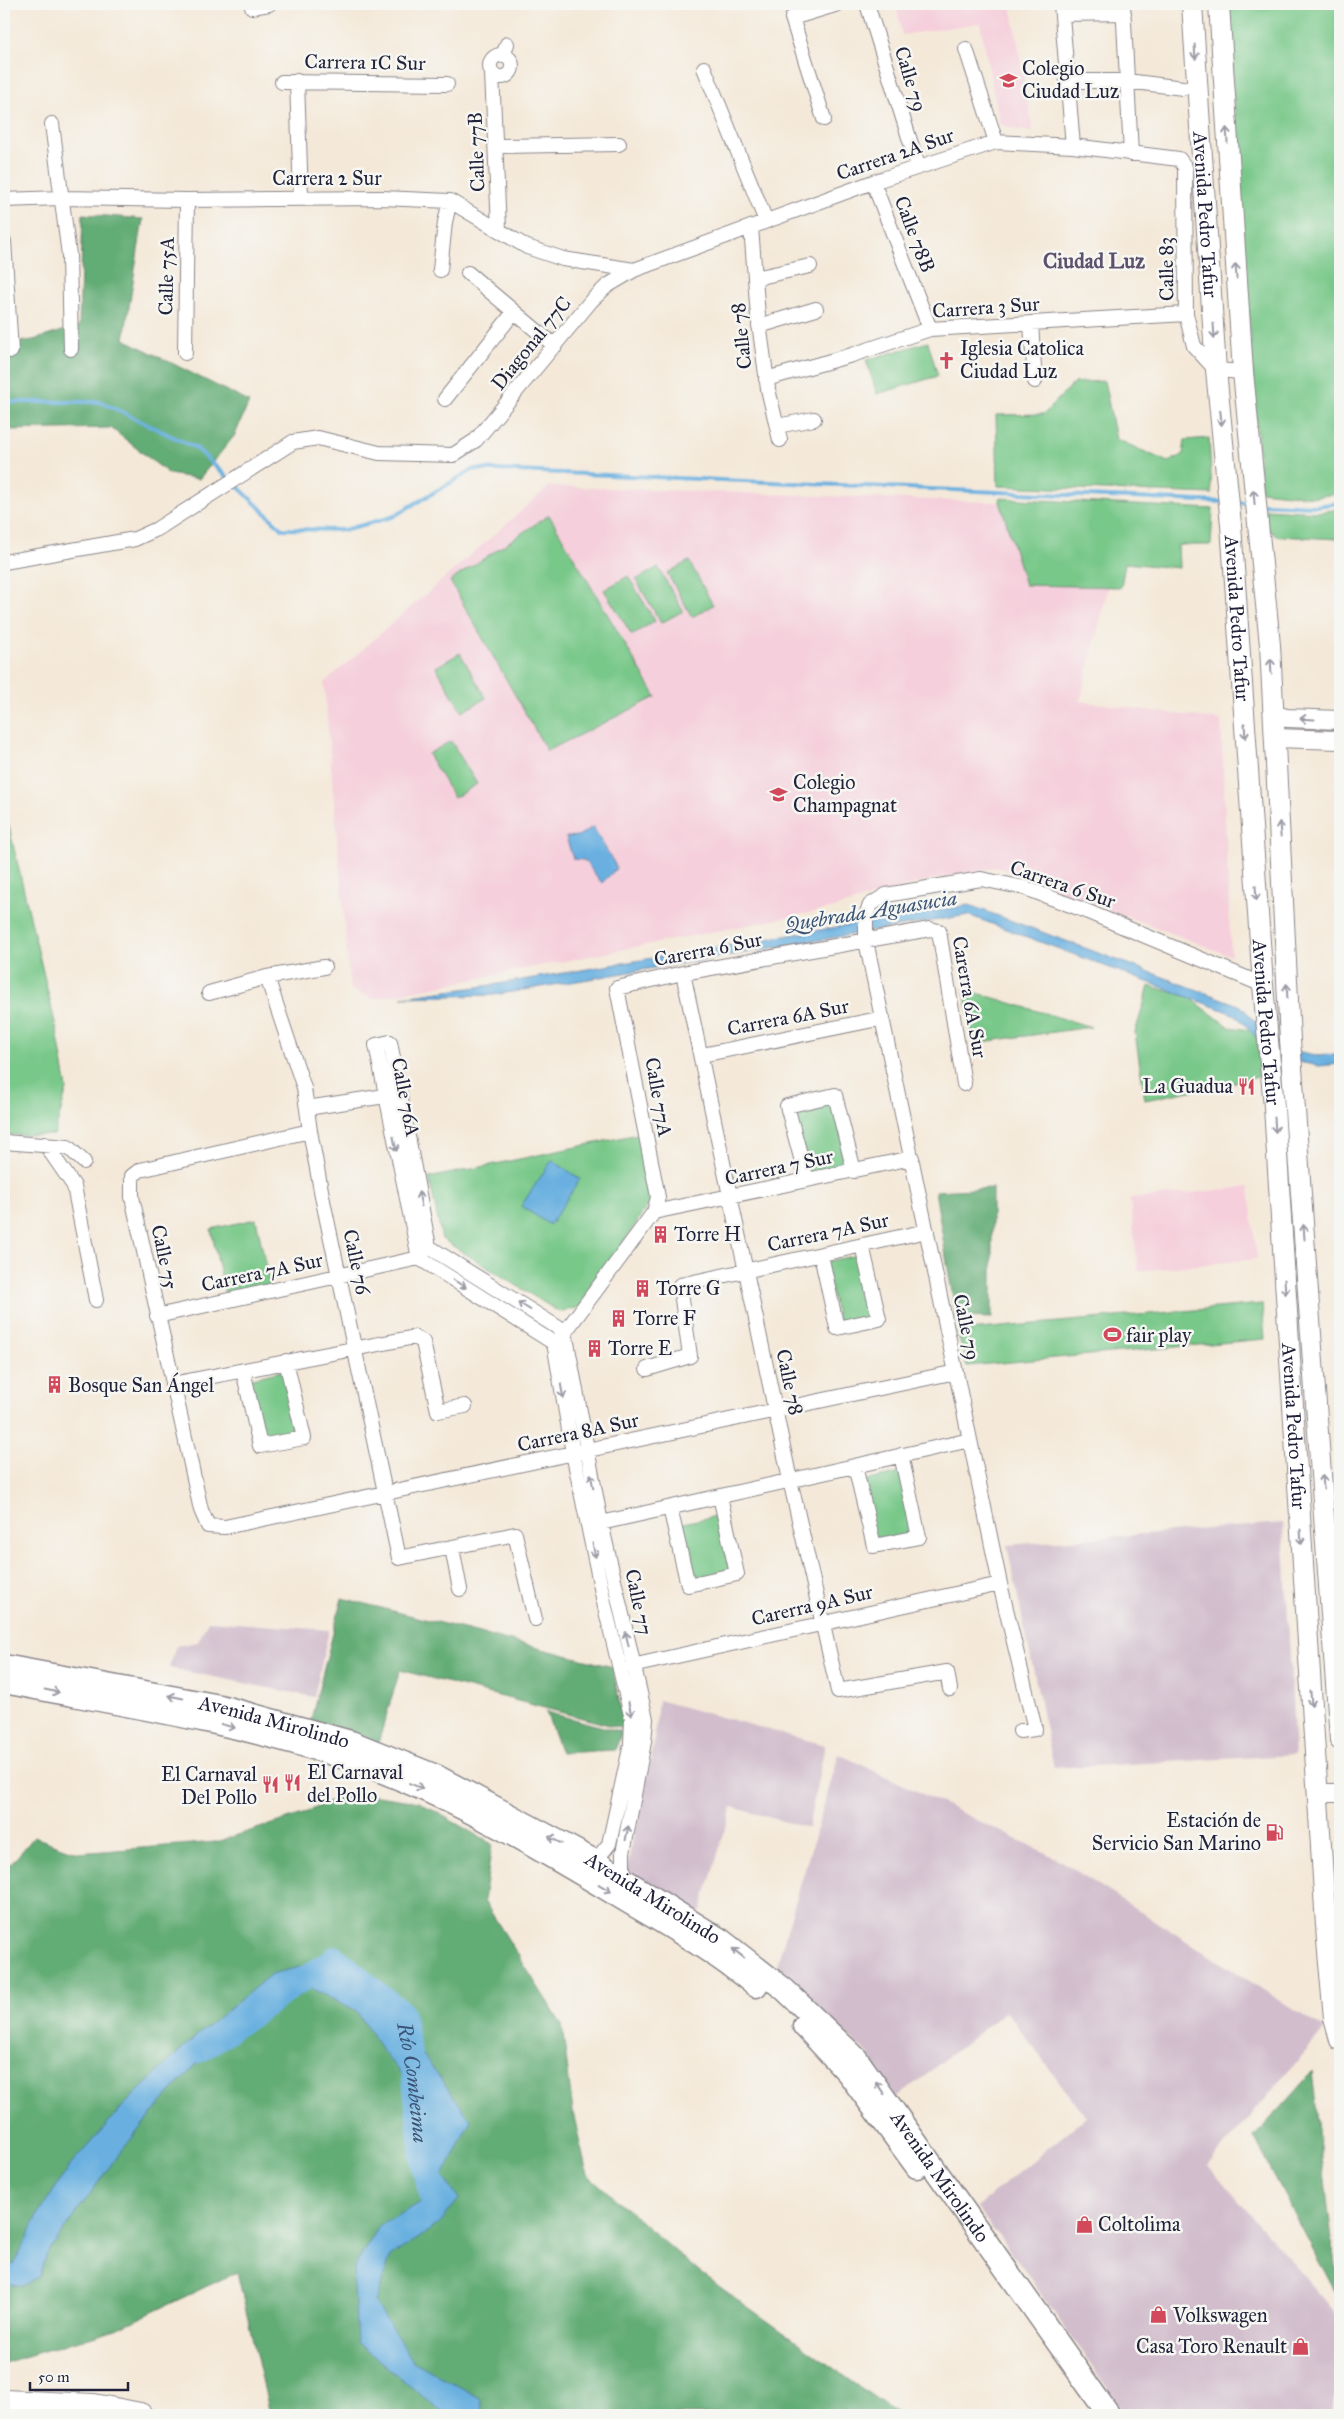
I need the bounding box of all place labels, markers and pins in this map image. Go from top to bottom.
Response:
place label: Colegio Ciudad Luz [1022,56,1119,103]
school or university icon: Colegio Ciudad Luz [998,70,1018,90]
place label: Iglesia Catolica Ciudad Luz [960,336,1084,383]
church icon: Iglesia Catolica Ciudad Luz [936,350,956,370]
place label: Colegio Champagnat [793,770,897,818]
school or university icon: Colegio Champagnat [769,784,789,804]
place label: La Guadua [1143,1074,1234,1098]
restaurant icon: La Guadua [1237,1076,1257,1096]
place label: Torre H [674,1222,741,1246]
building icon: Torre H [650,1224,670,1244]
place label: Torre G [656,1276,720,1300]
building icon: Torre G [632,1278,652,1298]
place label: Torre F [633,1306,696,1330]
building icon: Torre F [609,1308,629,1328]
place label: fair play [1126,1323,1192,1347]
sports icon: fair play [1102,1325,1122,1345]
place label: Torre E [608,1336,672,1360]
building icon: Torre E [584,1338,604,1358]
place label: Bosque San Ángel [68,1372,215,1398]
building icon: Bosque San Ángel [44,1375,64,1395]
place label: El Carnaval del Pollo [307,1760,404,1807]
place label: El Carnaval Del Pollo [161,1762,258,1809]
restaurant icon: El Carnaval del Pollo [283,1773,303,1793]
restaurant icon: El Carnaval Del Pollo [261,1775,281,1795]
place label: Estación de Servicio San Marino [1092,1808,1261,1855]
fuel station icon: Estación de Servicio San Marino [1265,1822,1285,1842]
place label: Coltolima [1098,2212,1181,2236]
shop icon: Coltolima [1074,2214,1094,2234]
place label: Volkswagen [1172,2303,1268,2328]
shop icon: Volkswagen [1149,2305,1169,2325]
place label: Casa Toro Renault [1136,2334,1287,2358]
shop icon: Casa Toro Renault [1291,2336,1311,2356]

